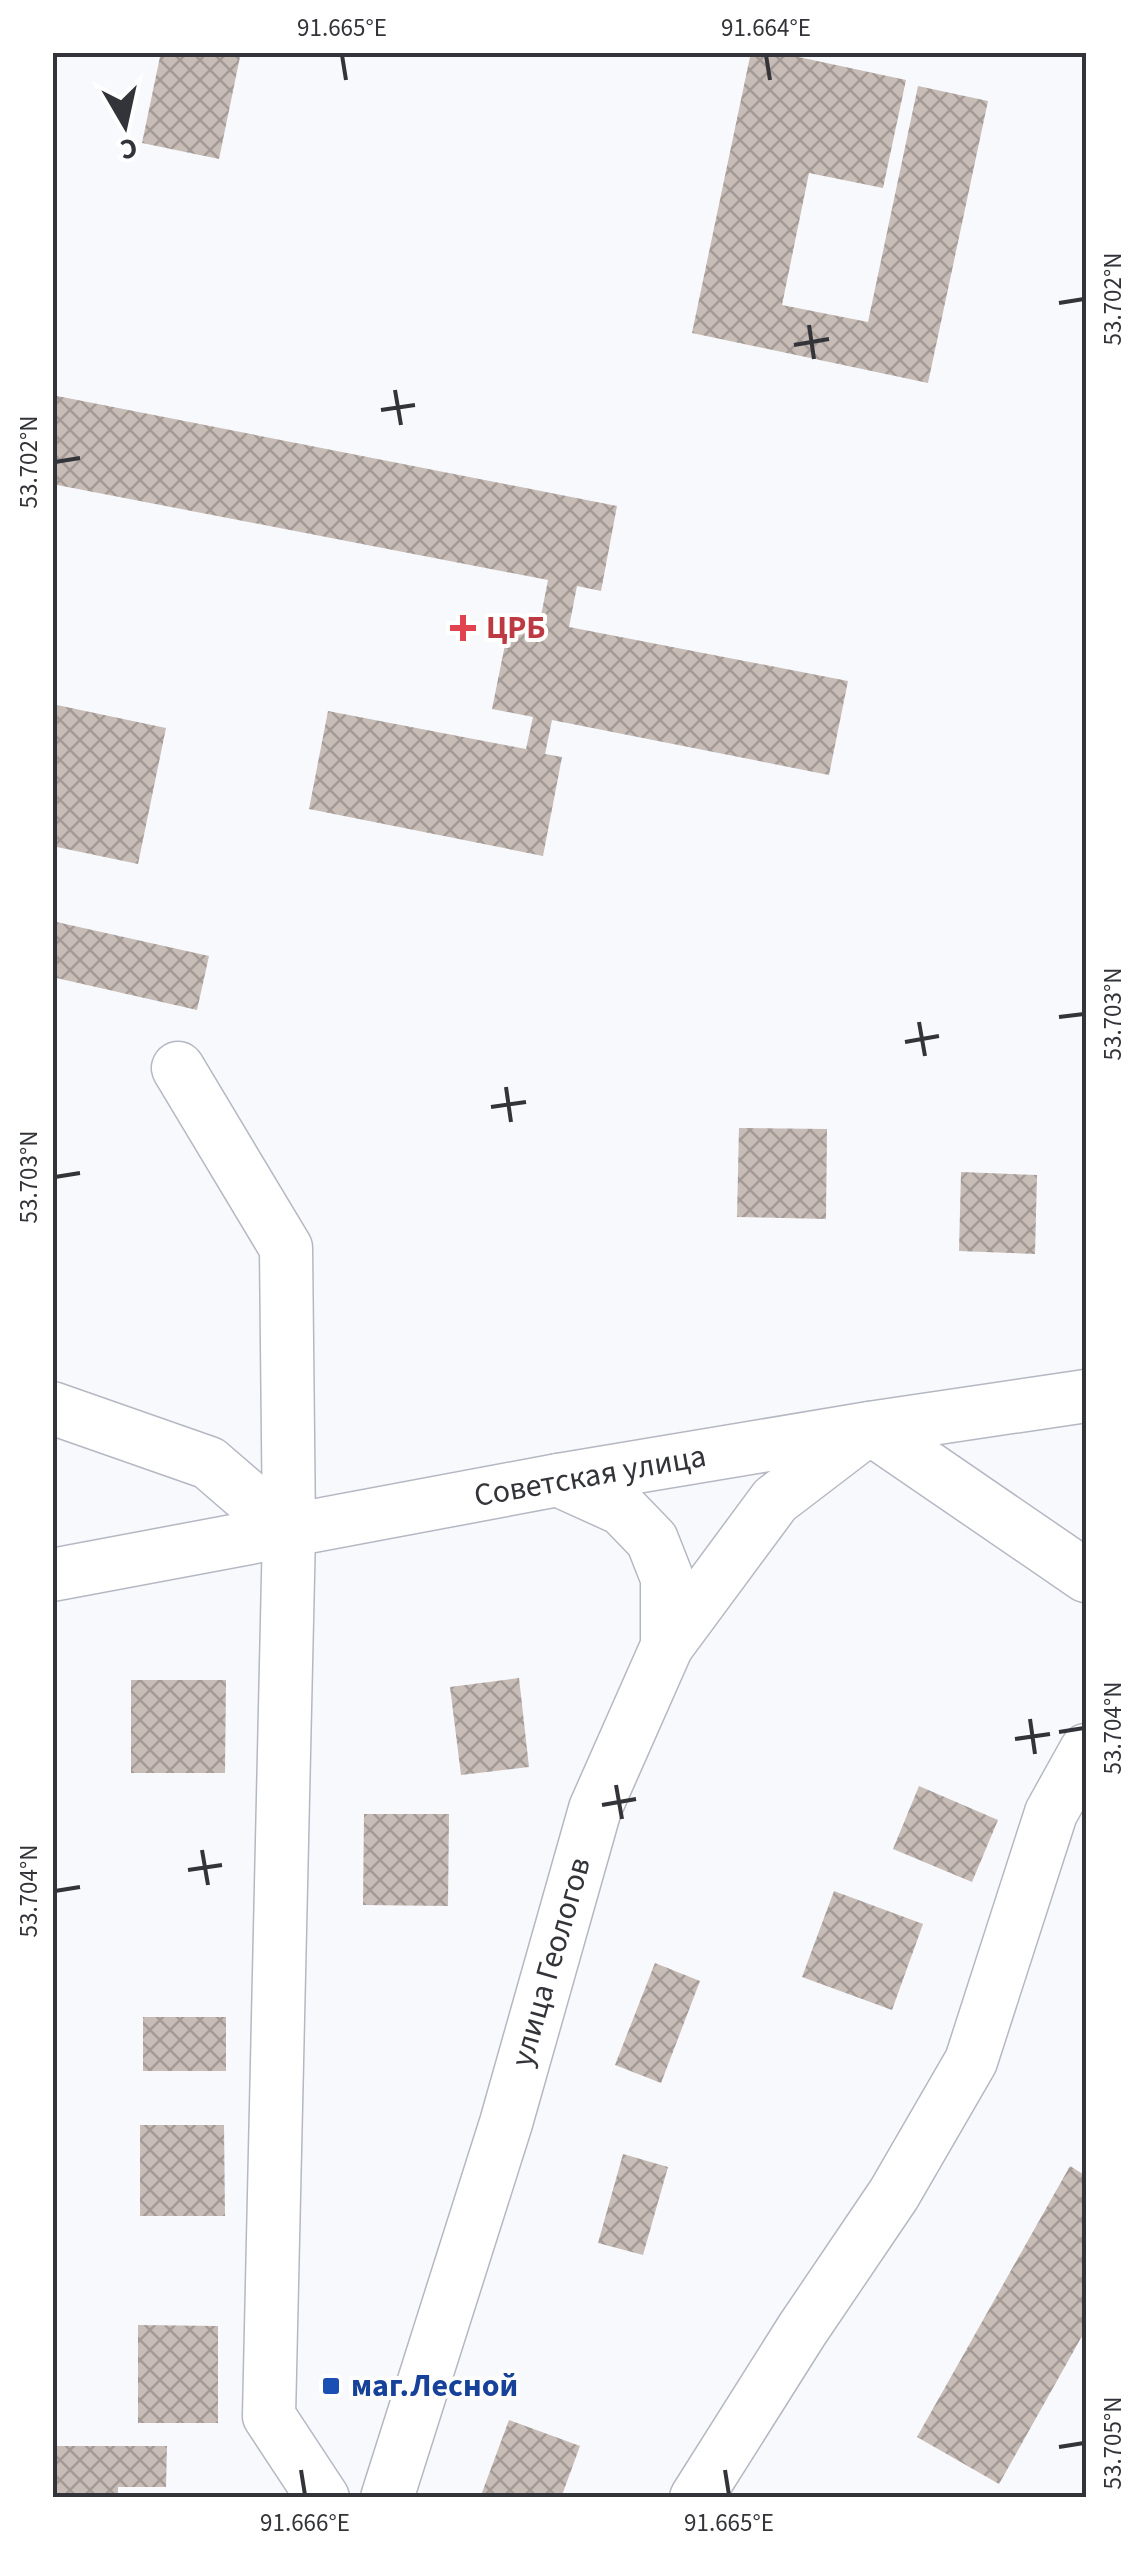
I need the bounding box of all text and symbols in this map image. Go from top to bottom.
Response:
text: 91.665°E [297,10,387,46]
text: 91.664°E [721,10,811,46]
north arrow [75,75,175,175]
text: С [118,128,140,170]
text: 53.702°N [1095,253,1131,345]
text: 53.702°N [11,416,47,508]
place label: ЦРБ [486,605,546,651]
marker: ЦРБ [450,615,476,641]
text: 53.703°N [1095,968,1131,1060]
text: 53.703°N [11,1131,47,1223]
street label: Советская улица [470,1433,710,1519]
text: 53.704°N [1095,1682,1131,1774]
text: 53.704°N [11,1845,47,1937]
street label: улица Геологов [499,1852,603,2072]
place label: маг.Лесной [351,2363,518,2409]
marker: маг.Лесной [320,2375,342,2397]
text: 53.705°N [1095,2397,1131,2489]
text: 91.666°E [260,2505,350,2541]
text: 91.665°E [684,2505,774,2541]

